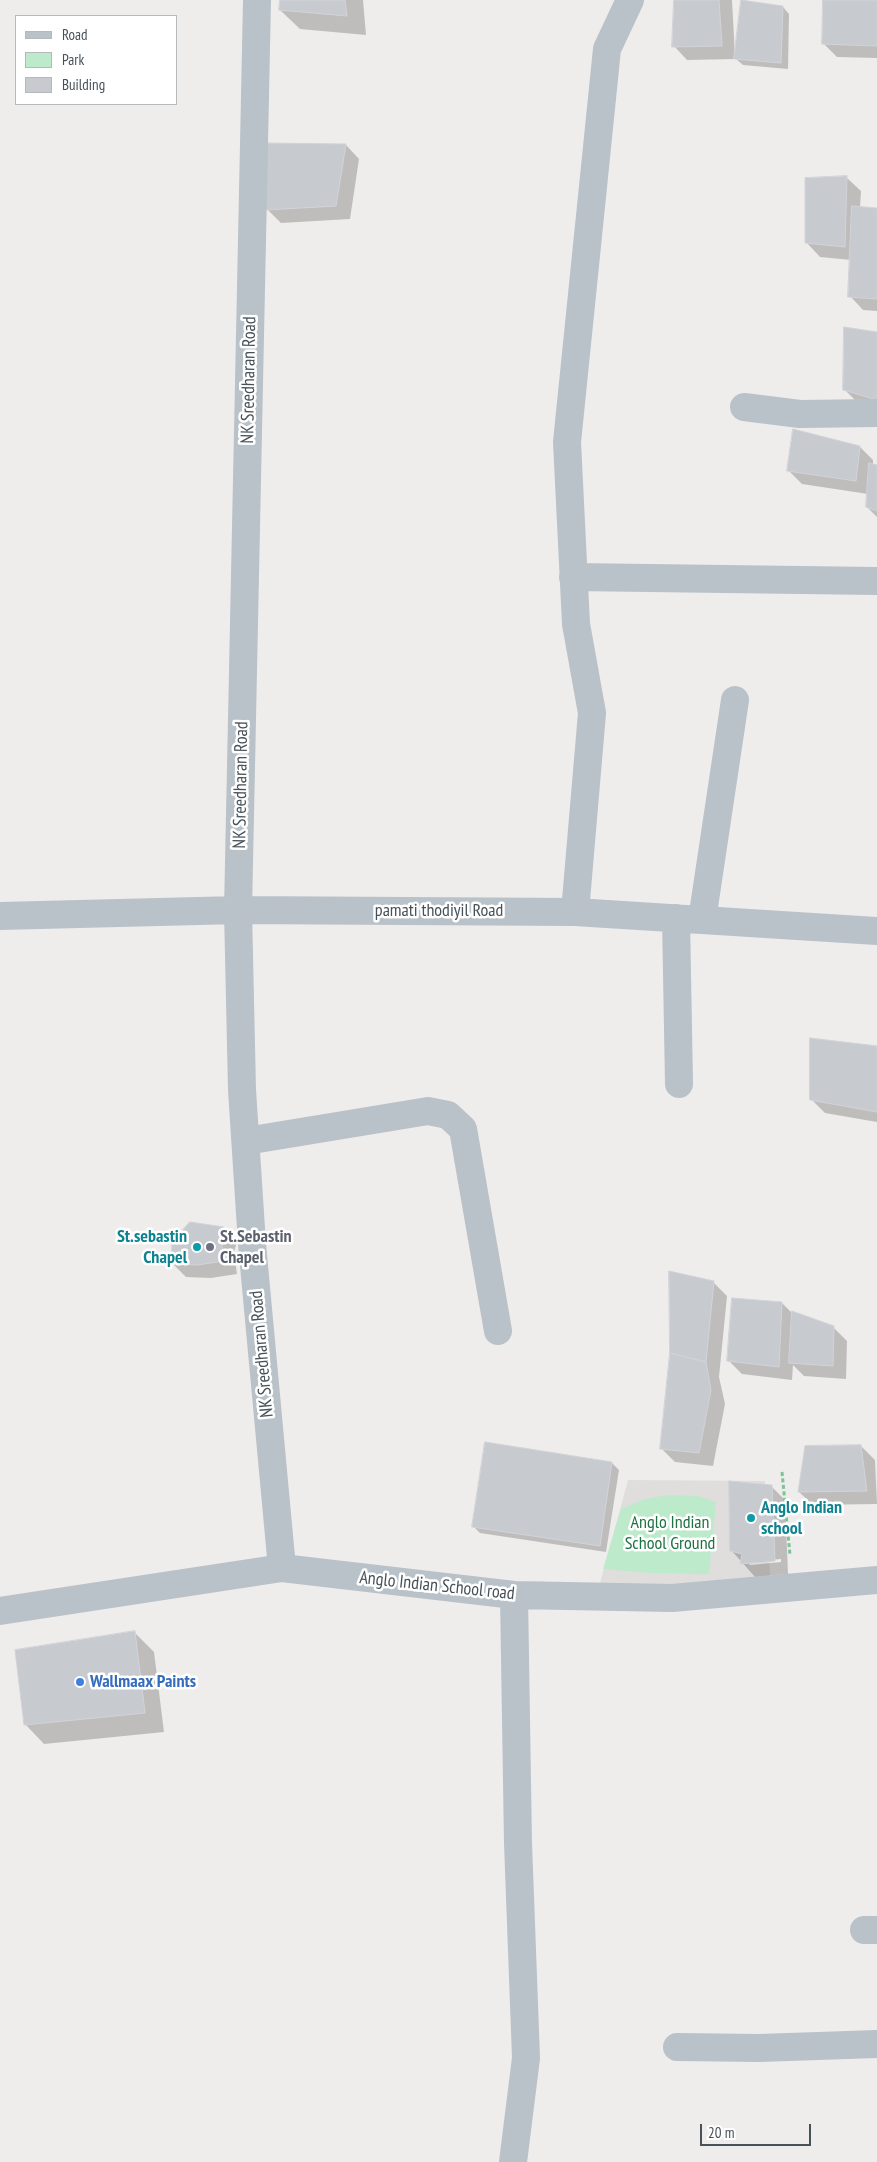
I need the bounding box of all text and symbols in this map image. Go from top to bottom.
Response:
legend [15,15,178,105]
text: Road [62,25,88,44]
text: Park [62,50,84,69]
text: Building [62,75,105,94]
street label: NK Sreedharan Road [237,316,261,444]
street label: NK Sreedharan Road [229,721,253,849]
street label: pamati thodiyil Road [375,900,503,922]
place label: St.sebastin Chapel [117,1226,187,1268]
place label: St.Sebastin Chapel [220,1226,292,1268]
marker: St.sebastin Chapel [191,1241,203,1253]
marker: St.Sebastin Chapel [204,1241,216,1253]
street label: NK Sreedharan Road [246,1290,278,1418]
place label: Anglo Indian school [761,1497,842,1540]
park label: Anglo Indian School Ground [625,1512,715,1555]
marker: Anglo Indian school [745,1512,757,1524]
street label: Anglo Indian School road [358,1567,516,1605]
place label: Wallmaax Paints [90,1671,196,1693]
marker: Wallmaax Paints [74,1676,86,1688]
scale bar [702,2114,813,2146]
text: 20 m [708,2123,734,2142]

